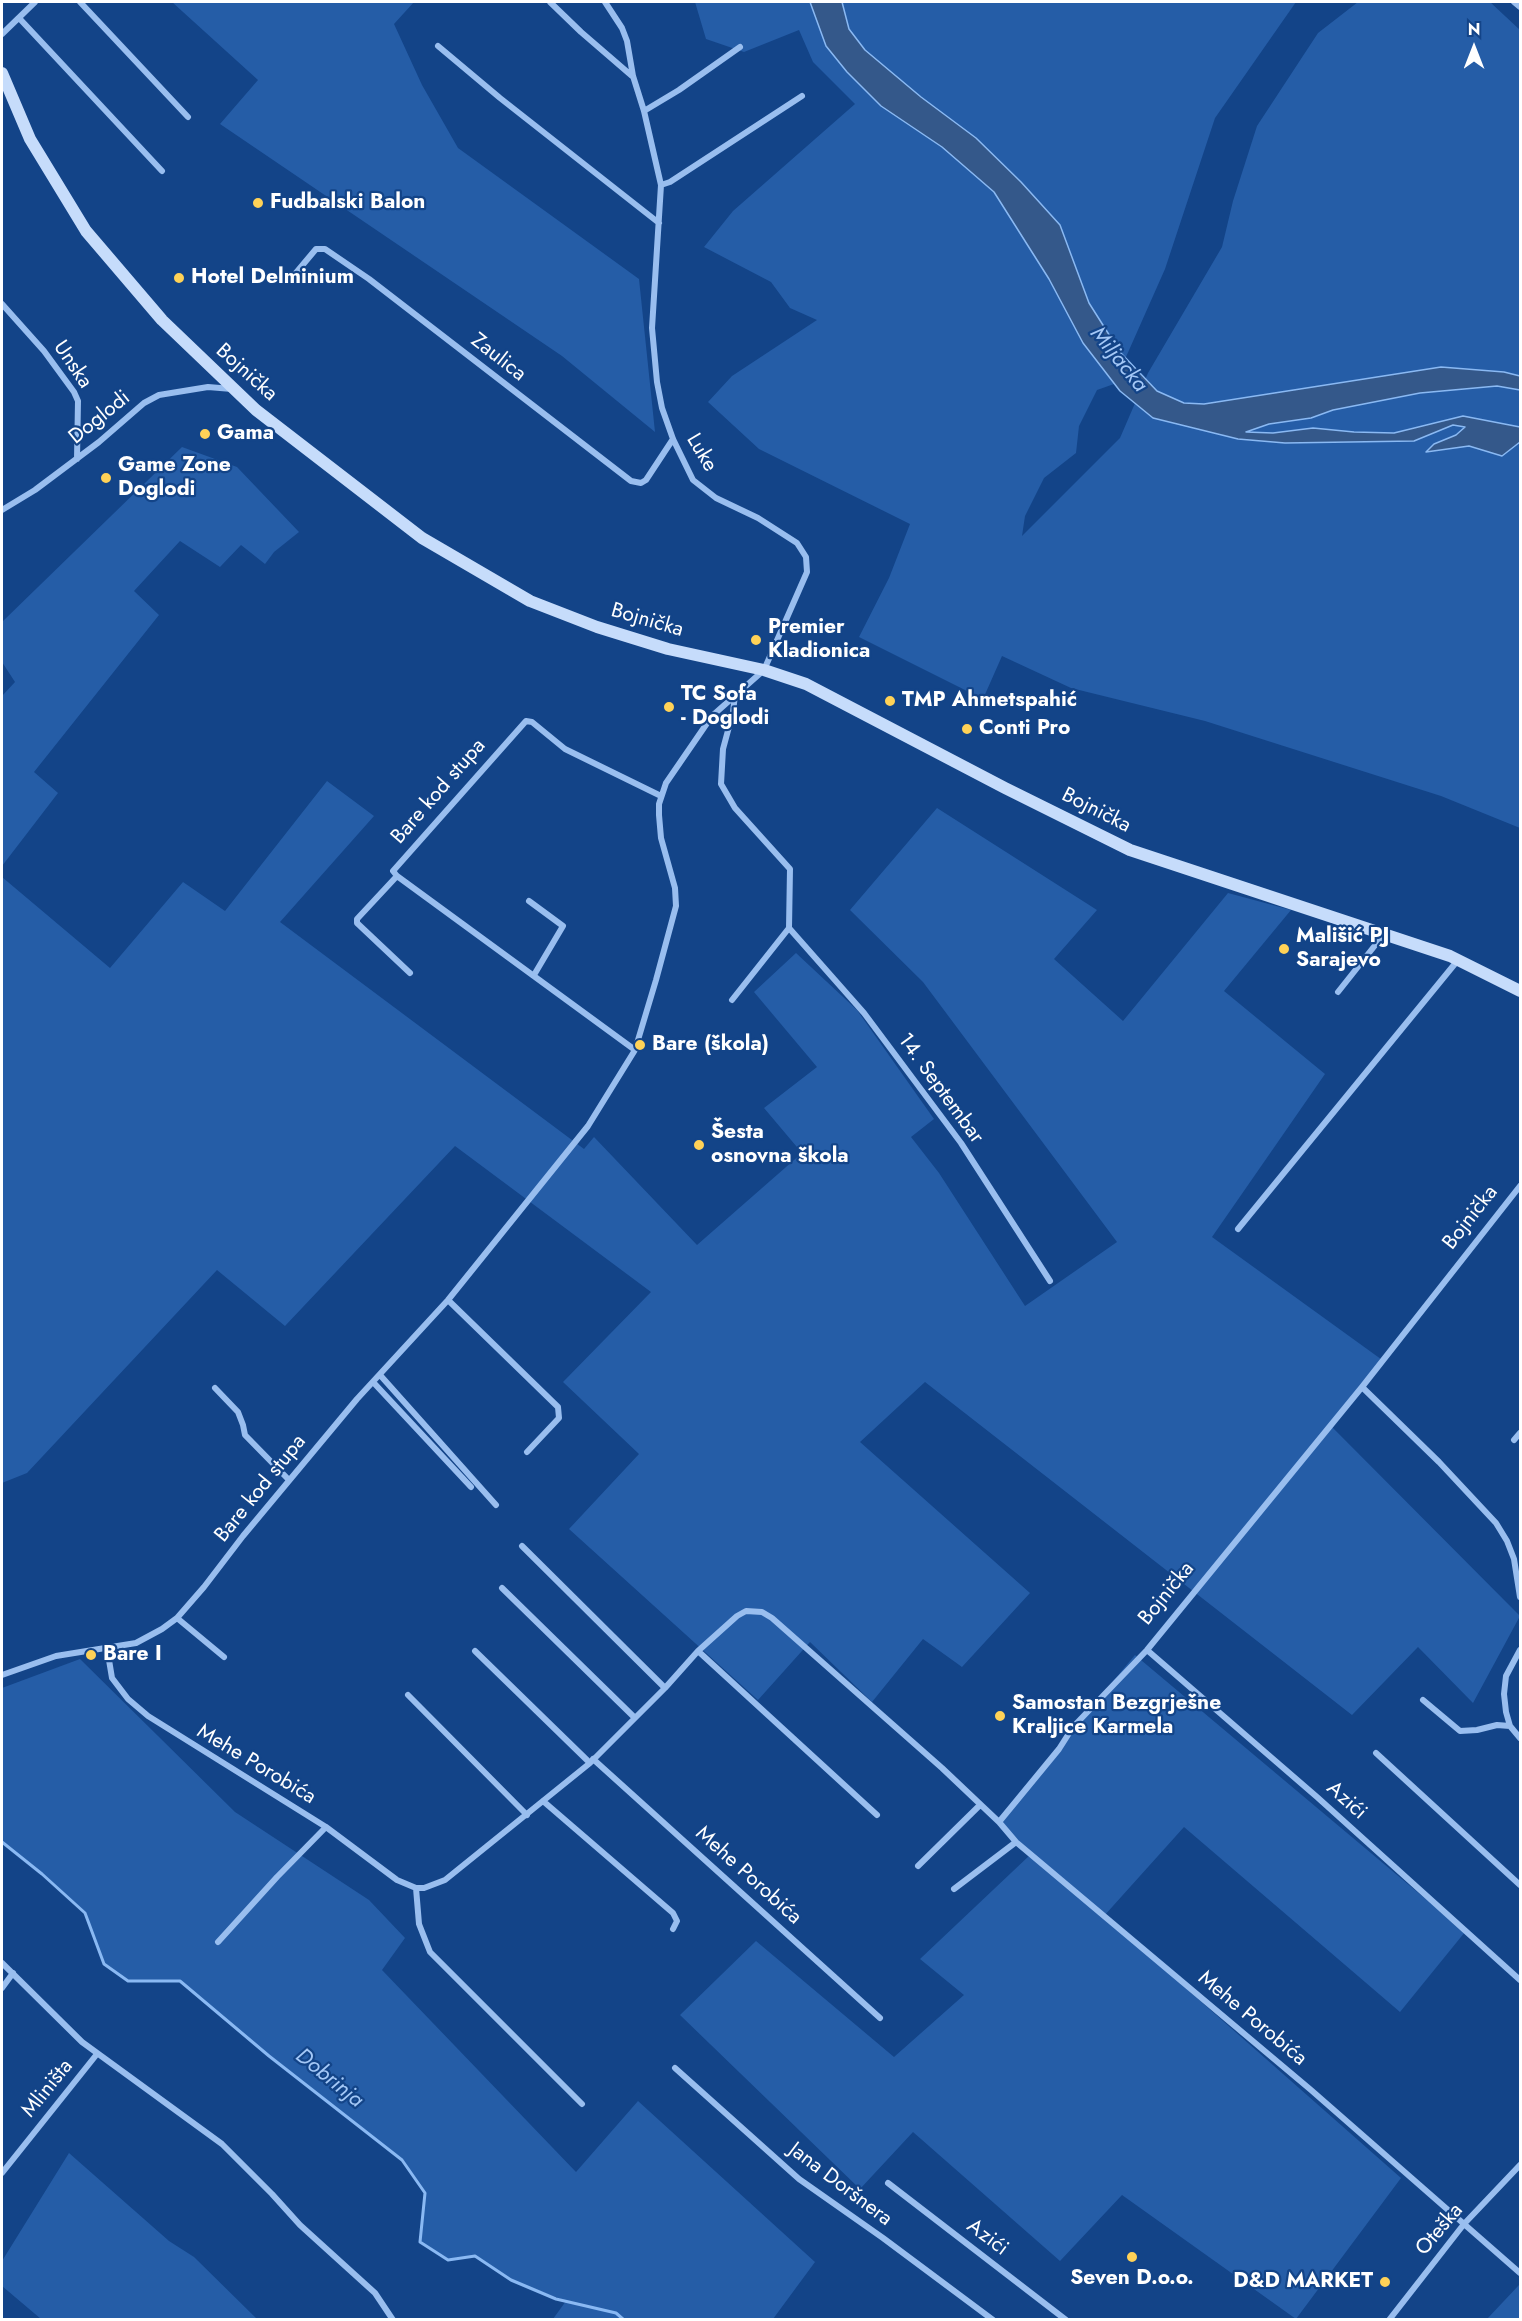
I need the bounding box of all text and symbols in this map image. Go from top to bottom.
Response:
north arrow [1444,18,1504,78]
text: N [1468,18,1480,41]
place label: Fudbalski Balon [270,190,425,216]
marker: Fudbalski Balon [251,196,265,210]
place label: Hotel Delminium [191,265,354,291]
marker: Hotel Delminium [172,271,186,285]
water label: Miljacka [1084,322,1152,398]
street label: Zaulica [465,329,531,387]
street label: Unska [47,336,97,394]
street label: Bojnička [210,339,282,407]
street label: Doglodi [64,386,136,450]
place label: Gama [217,421,274,447]
marker: Gama [198,427,212,441]
street label: Luke [680,429,722,477]
place label: Game Zone Doglodi [118,453,231,503]
marker: Game Zone Doglodi [99,471,113,485]
street label: Bojnička [608,599,686,643]
place label: Premier Kladionica [768,615,870,665]
marker: Premier Kladionica [749,633,763,647]
place label: TC Sofa - Doglodi [681,682,769,732]
place label: TMP Ahmetspahić [902,688,1077,714]
marker: TMP Ahmetspahić [883,694,897,708]
marker: TC Sofa - Doglodi [662,700,676,714]
place label: Conti Pro [979,716,1070,742]
marker: Conti Pro [960,722,974,736]
street label: Bare kod stupa [386,734,492,850]
street label: Bojnička [1057,783,1135,839]
place label: Mališić PJ Sarajevo [1296,924,1390,974]
marker: Mališić PJ Sarajevo [1277,942,1291,956]
street label: 14. Septembar [892,1029,988,1149]
place label: Bare (škola) [652,1032,769,1058]
marker: Bare (škola) [633,1038,647,1052]
place label: Šesta osnovna škola [711,1120,849,1170]
marker: Šesta osnovna škola [692,1138,706,1152]
street label: Bojnička [1438,1181,1504,1255]
street label: Bare kod stupa [210,1430,312,1548]
street label: Bojnička [1134,1557,1200,1631]
place label: Bare I [103,1642,162,1668]
marker: Bare I [84,1648,98,1662]
place label: Samostan Bezgrješne Kraljice Karmela [1012,1691,1221,1741]
marker: Samostan Bezgrješne Kraljice Karmela [993,1709,1007,1723]
street label: Mehe Porobića [192,1720,320,1810]
street label: Azići [1321,1776,1371,1826]
street label: Mehe Porobića [690,1822,806,1930]
street label: Mehe Porobića [1192,1966,1312,2072]
water label: Dobrinja [290,2044,368,2114]
street label: Mliništa [17,2055,79,2123]
street label: Jana Doršnera [783,2138,897,2232]
street label: Oteška [1411,2199,1469,2261]
street label: Azići [961,2214,1013,2262]
marker: Seven D.o.o. [1125,2250,1139,2264]
place label: Seven D.o.o. [1070,2266,1194,2292]
place label: D&D MARKET [1233,2269,1373,2295]
marker: D&D MARKET [1378,2275,1392,2289]

